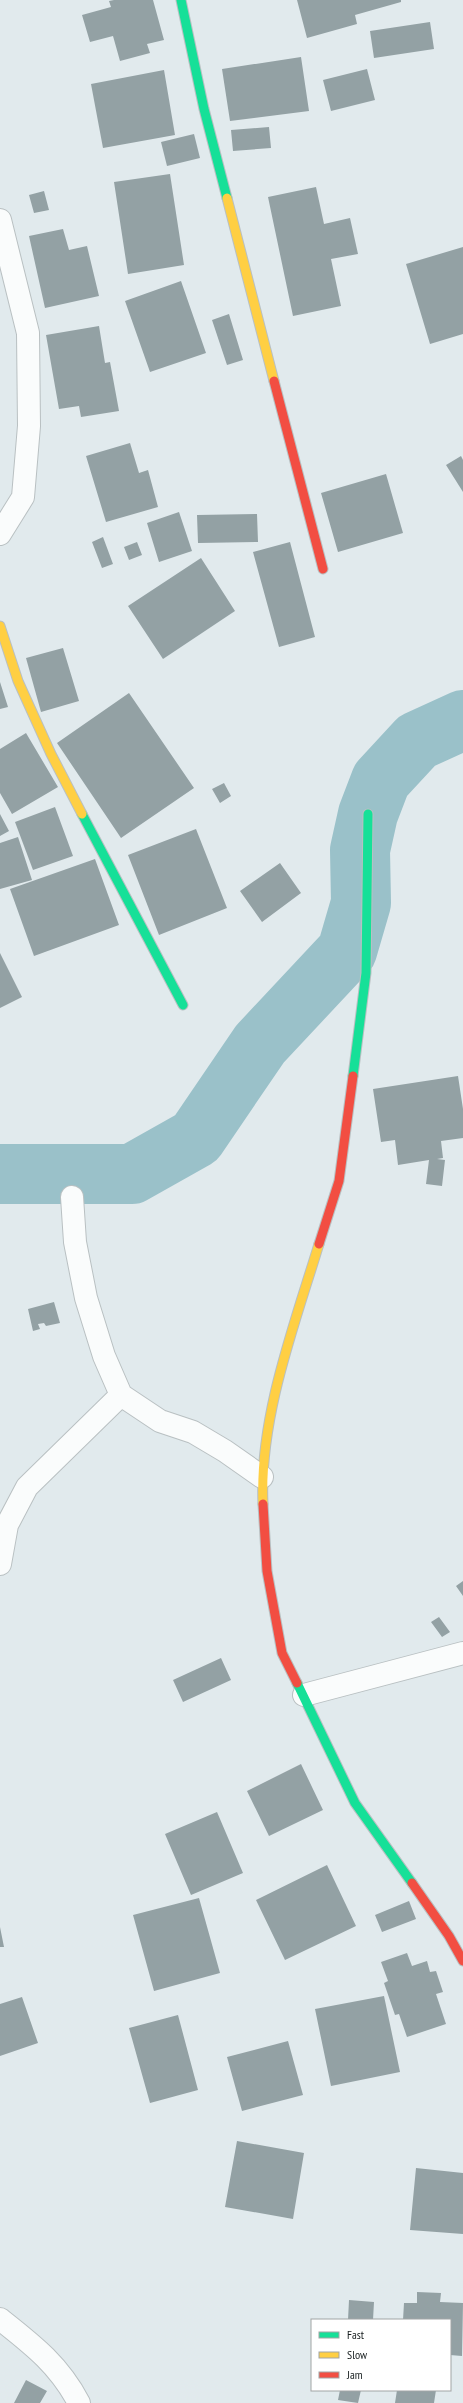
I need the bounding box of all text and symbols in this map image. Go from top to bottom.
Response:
legend [311,2319,451,2391]
text: Fast [347,2327,365,2342]
text: Slow [347,2347,368,2362]
text: Jam [346,2367,363,2382]

